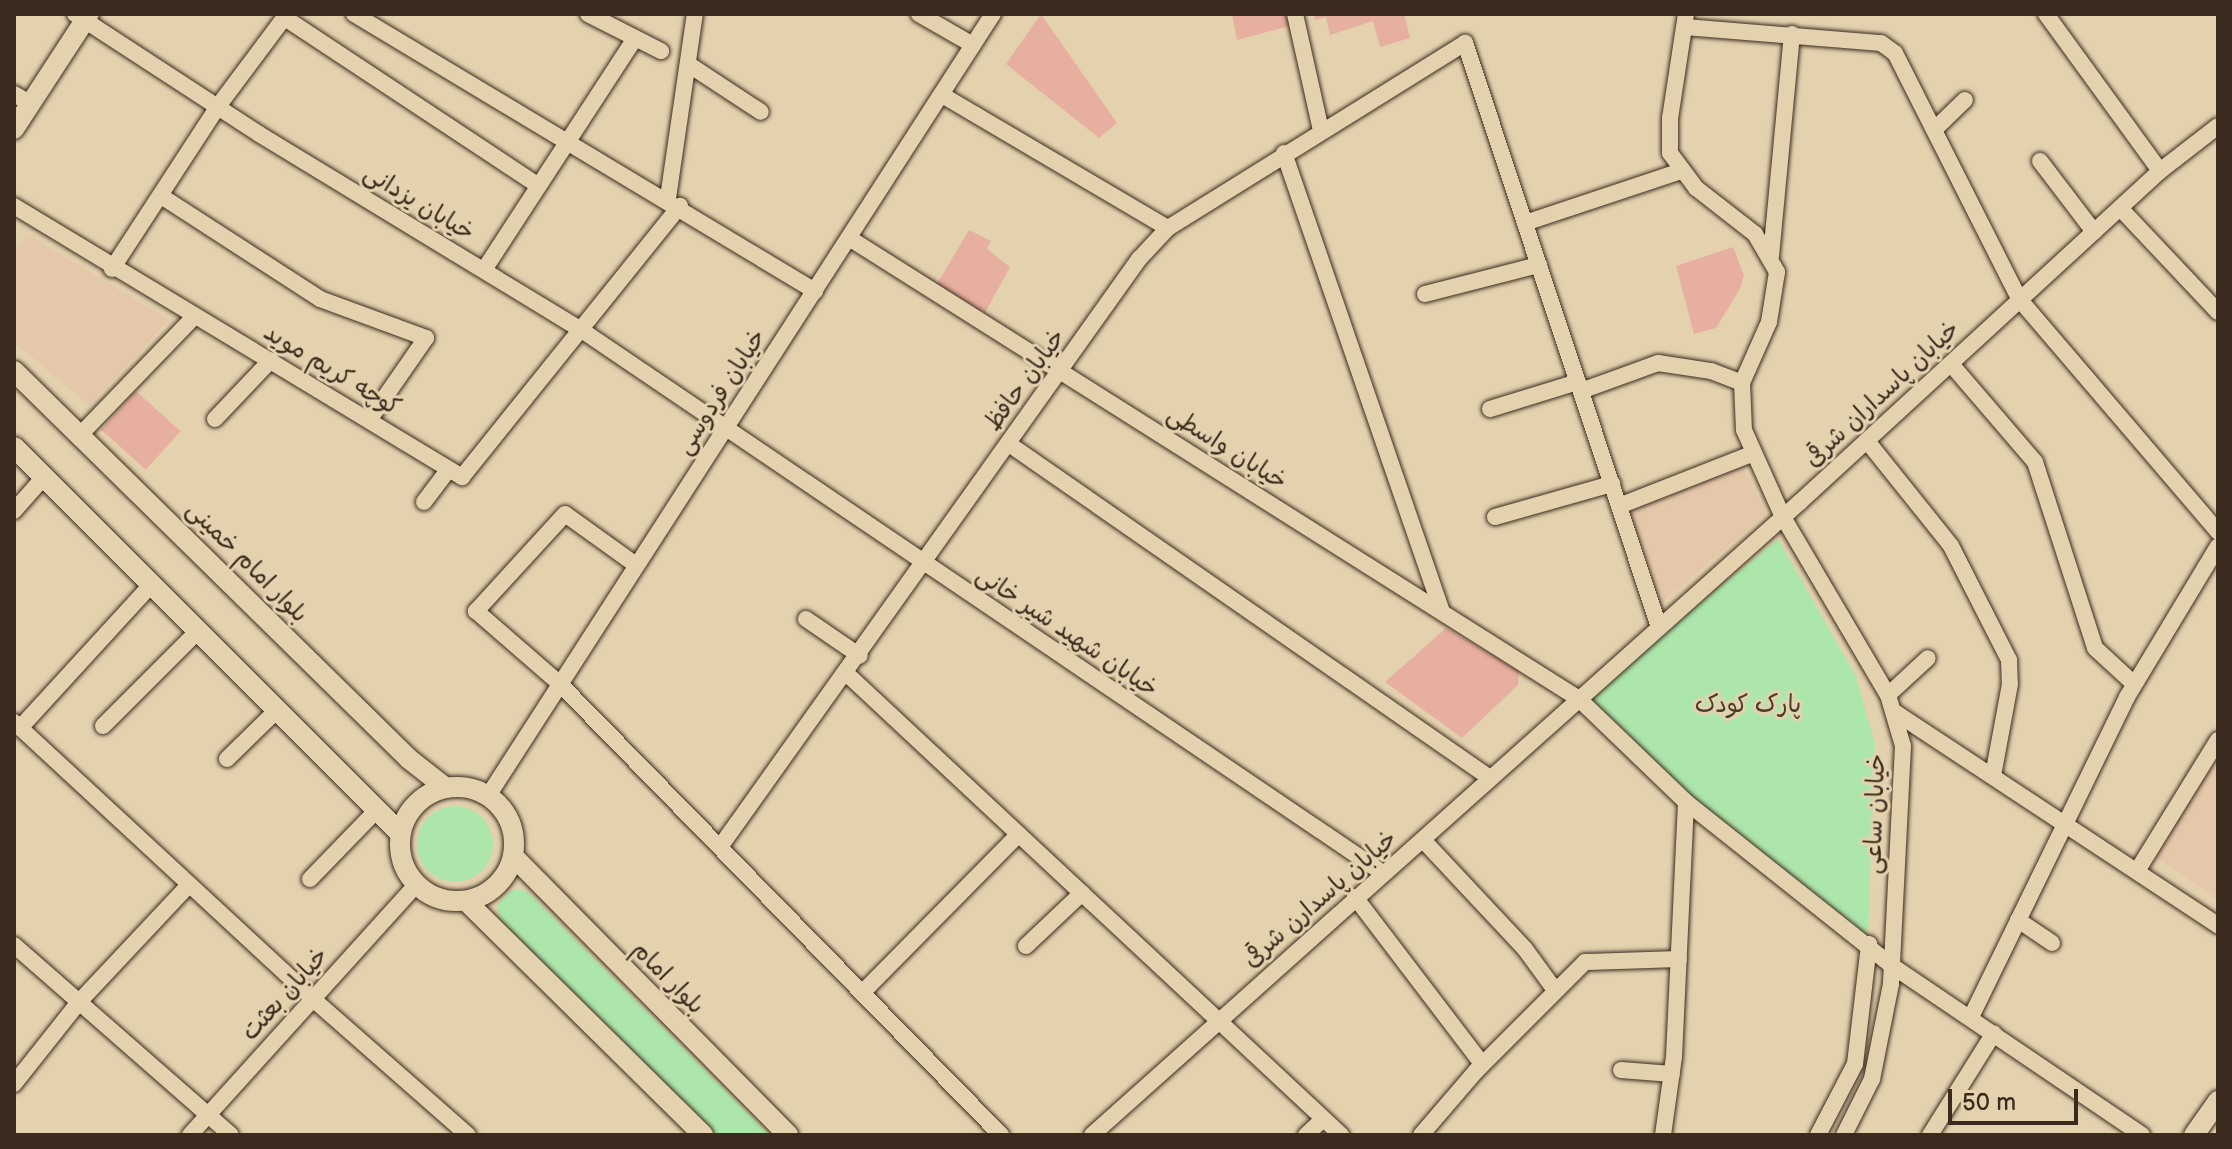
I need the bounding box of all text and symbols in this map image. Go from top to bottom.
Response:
street label: خیابان یزدانی [358,159,480,247]
street label: خیابان پاسداران شرقی [1798,315,1966,473]
street label: کوچه کریم موید [258,318,406,422]
street label: خیابان فردوسی [670,324,772,460]
street label: خیابان حافظ [978,324,1072,436]
street label: خیابان واسطی [1162,400,1292,496]
street label: بلوار امام خمینی [180,495,314,629]
street label: خیابان شهید شیر خانی [971,561,1163,703]
park label: پارک کودک [1695,691,1801,719]
street label: خیابان ساعی [1859,753,1891,875]
street label: خیابان پاسدارن شرقی [1237,824,1403,974]
street label: بلوار امام [626,936,710,1020]
street label: خیابان بعثت [236,941,334,1047]
scale bar [1952,1073,2082,1123]
text: 50 m [1962,1088,2016,1117]

